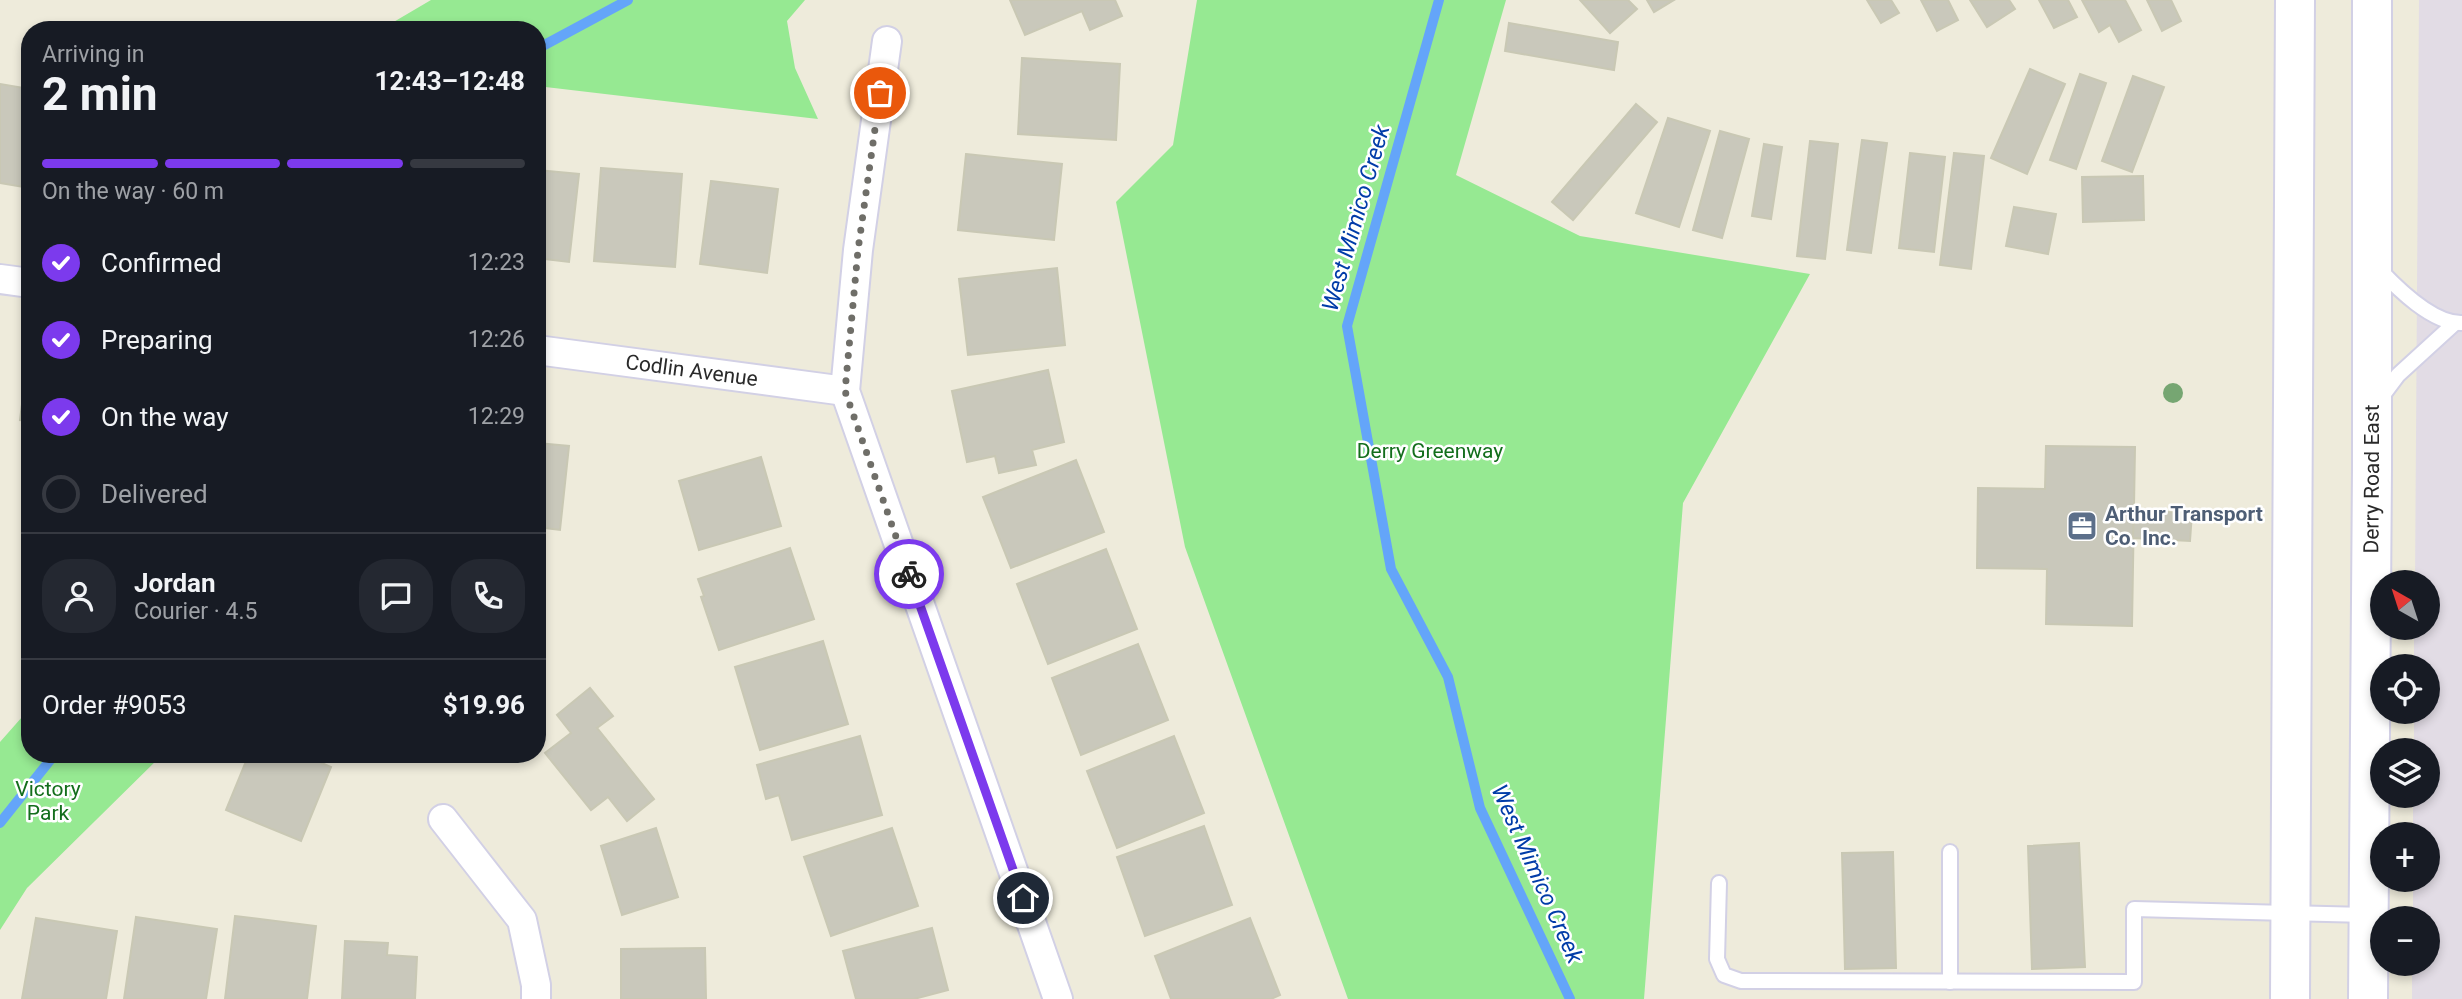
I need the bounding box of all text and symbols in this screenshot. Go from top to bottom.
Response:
text: Arriving in [42,41,145,68]
pin [850,63,910,123]
text: 12:43–12:48 [375,66,525,96]
text: 2 min [42,67,158,121]
icon: bag [861,74,899,112]
water label: West Mimico Creek [1316,121,1396,314]
text: On the way · 60 m [42,178,224,205]
icon: check [42,244,80,282]
text: Confirmed [101,248,222,278]
text: 12:23 [468,249,525,276]
icon: check [42,321,80,359]
text: Preparing [101,325,213,355]
text: 12:26 [468,326,525,353]
street label: Codlin Avenue [624,350,759,391]
icon: check [42,398,80,436]
text: On the way [101,402,229,432]
text: 12:29 [468,403,525,430]
street label: Derry Road East [2359,404,2384,554]
park label: Derry Greenway [1357,439,1503,463]
text: Delivered [101,479,208,509]
place label: Arthur Transport Co. Inc. [2105,502,2263,550]
office icon: Arthur Transport Co. Inc. [2065,509,2099,543]
courier [874,539,944,609]
icon: bike [890,555,928,593]
button: person [42,559,116,633]
button: chat [359,559,433,633]
button: phone [451,559,525,633]
text: Jordan [134,568,216,598]
north arrow [2370,570,2440,640]
map controls [2370,570,2440,976]
text: Courier · 4.5 [134,598,257,625]
button: locate [2370,654,2440,724]
text: Order #9053 [42,690,187,720]
text: $19.96 [443,690,525,720]
button: layers [2370,738,2440,808]
park label: Victory Park [15,777,81,825]
water label: West Mimico Creek [1486,781,1589,968]
button: + [2370,822,2440,892]
pin [993,868,1053,928]
icon: home [1004,879,1042,917]
button: − [2370,906,2440,976]

